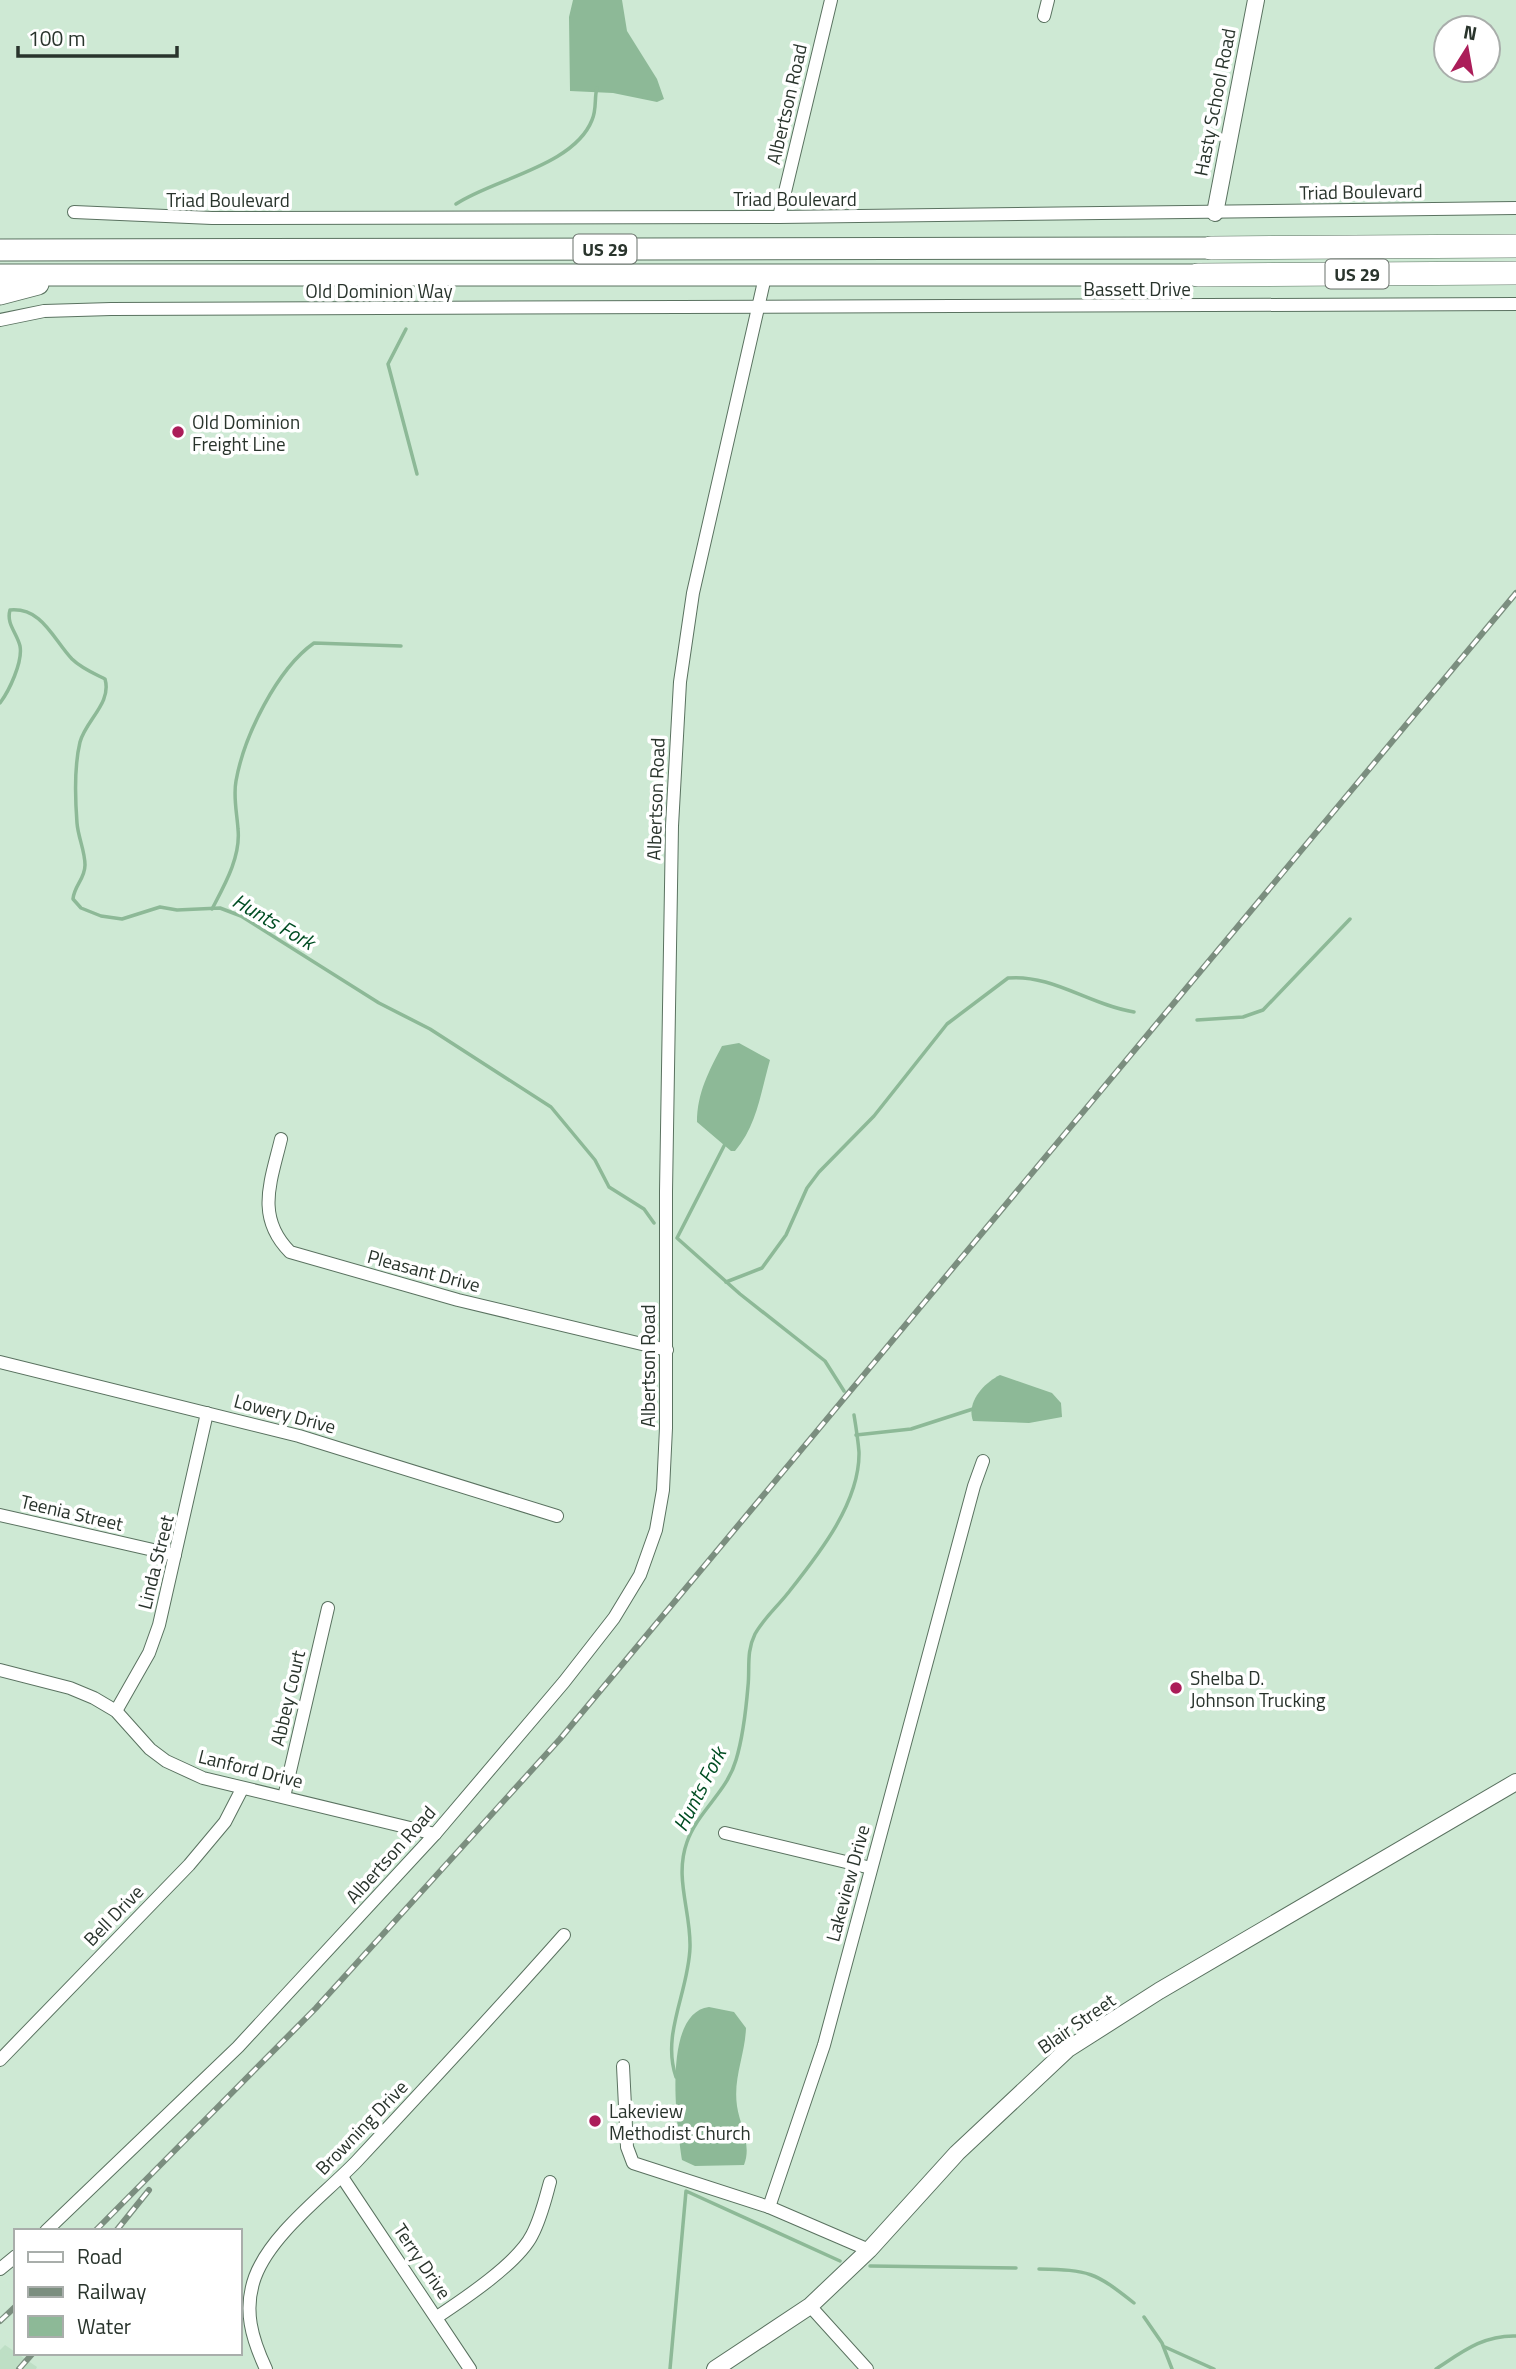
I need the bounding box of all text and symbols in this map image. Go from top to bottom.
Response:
scale bar [18,14,177,58]
north arrow [1432,14,1502,84]
text: N [1461,16,1480,47]
text: 100 m [28,22,85,54]
street label: Hasty School Road [1185,26,1243,178]
street label: Albertson Road [758,41,814,167]
street label: Triad Boulevard [1299,175,1423,207]
street label: Triad Boulevard [733,184,857,213]
street label: Triad Boulevard [166,185,290,214]
road number: US 29 [574,234,636,264]
road number: US 29 [1326,260,1388,288]
street label: Bassett Drive [1083,274,1191,303]
street label: Old Dominion Way [305,276,453,305]
place label: Old Dominion Freight Line [192,407,300,458]
marker: Old Dominion Freight Line [170,424,186,440]
street label: Albertson Road [638,737,672,861]
water label: Hunts Fork [227,885,323,959]
street label: Pleasant Drive [364,1241,484,1299]
street label: Albertson Road [633,1305,662,1427]
street label: Lowery Drive [231,1385,339,1441]
street label: Teenia Street [18,1486,126,1538]
street label: Linda Street [129,1512,181,1612]
street label: Abbey Court [262,1647,312,1749]
place label: Shelba D. Johnson Trucking [1190,1663,1326,1714]
marker: Shelba D. Johnson Trucking [1168,1680,1184,1696]
water label: Hunts Fork [664,1739,735,1837]
street label: Lanford Drive [196,1741,306,1795]
street label: Albertson Road [338,1799,442,1909]
street label: Lakeview Drive [817,1821,877,1945]
street label: Bell Drive [76,1878,150,1952]
street label: Blair Street [1031,1985,1121,2061]
street label: Browning Drive [308,2073,414,2181]
place label: Lakeview Methodist Church [609,2096,751,2147]
marker: Lakeview Methodist Church [587,2113,603,2129]
street label: Terry Drive [387,2217,459,2305]
legend [14,2229,242,2355]
text: Road [77,2240,122,2272]
text: Railway [77,2275,146,2307]
text: Water [77,2310,131,2342]

